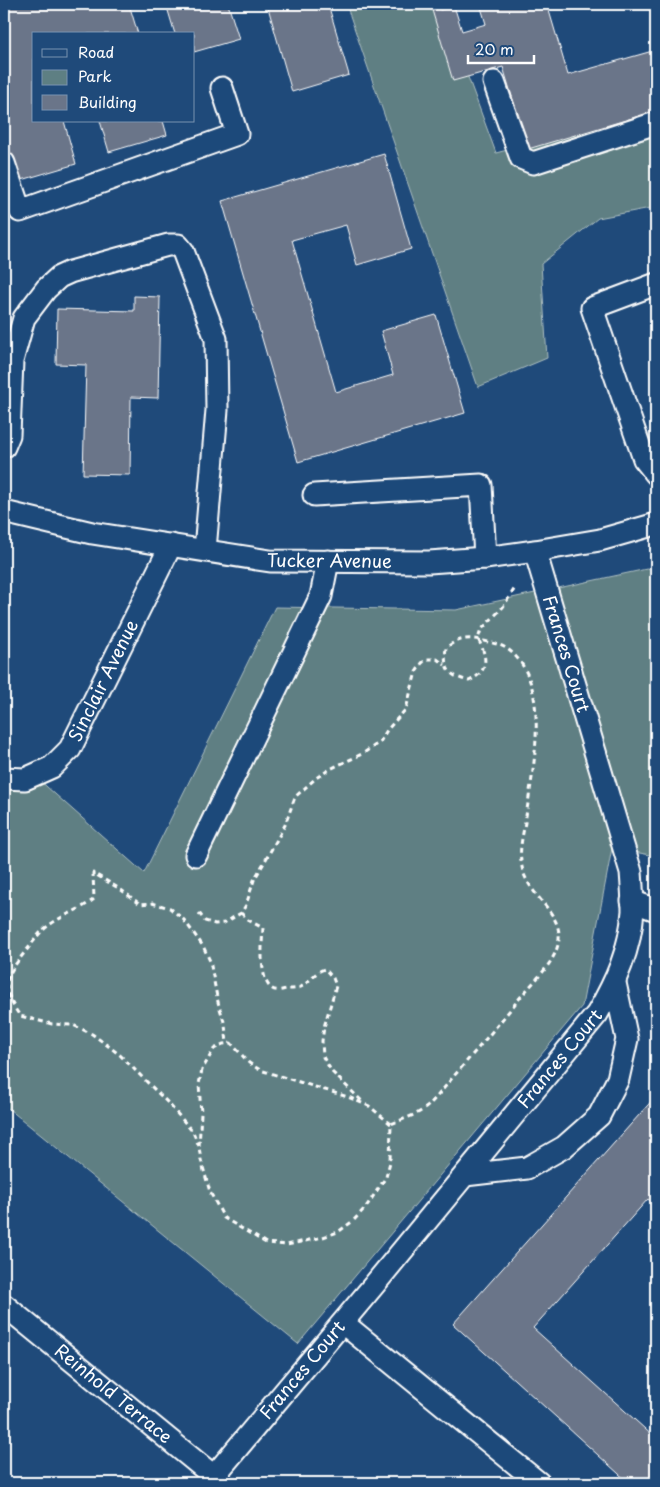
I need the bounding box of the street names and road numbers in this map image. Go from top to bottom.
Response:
street label: Tucker Avenue [267,546,392,574]
street label: Frances Court [537,592,598,716]
street label: Sinclair Avenue [61,614,144,746]
street label: Frances Court [510,1002,608,1113]
street label: Frances Court [252,1314,351,1425]
street label: Reinhold Terrace [50,1337,179,1449]

